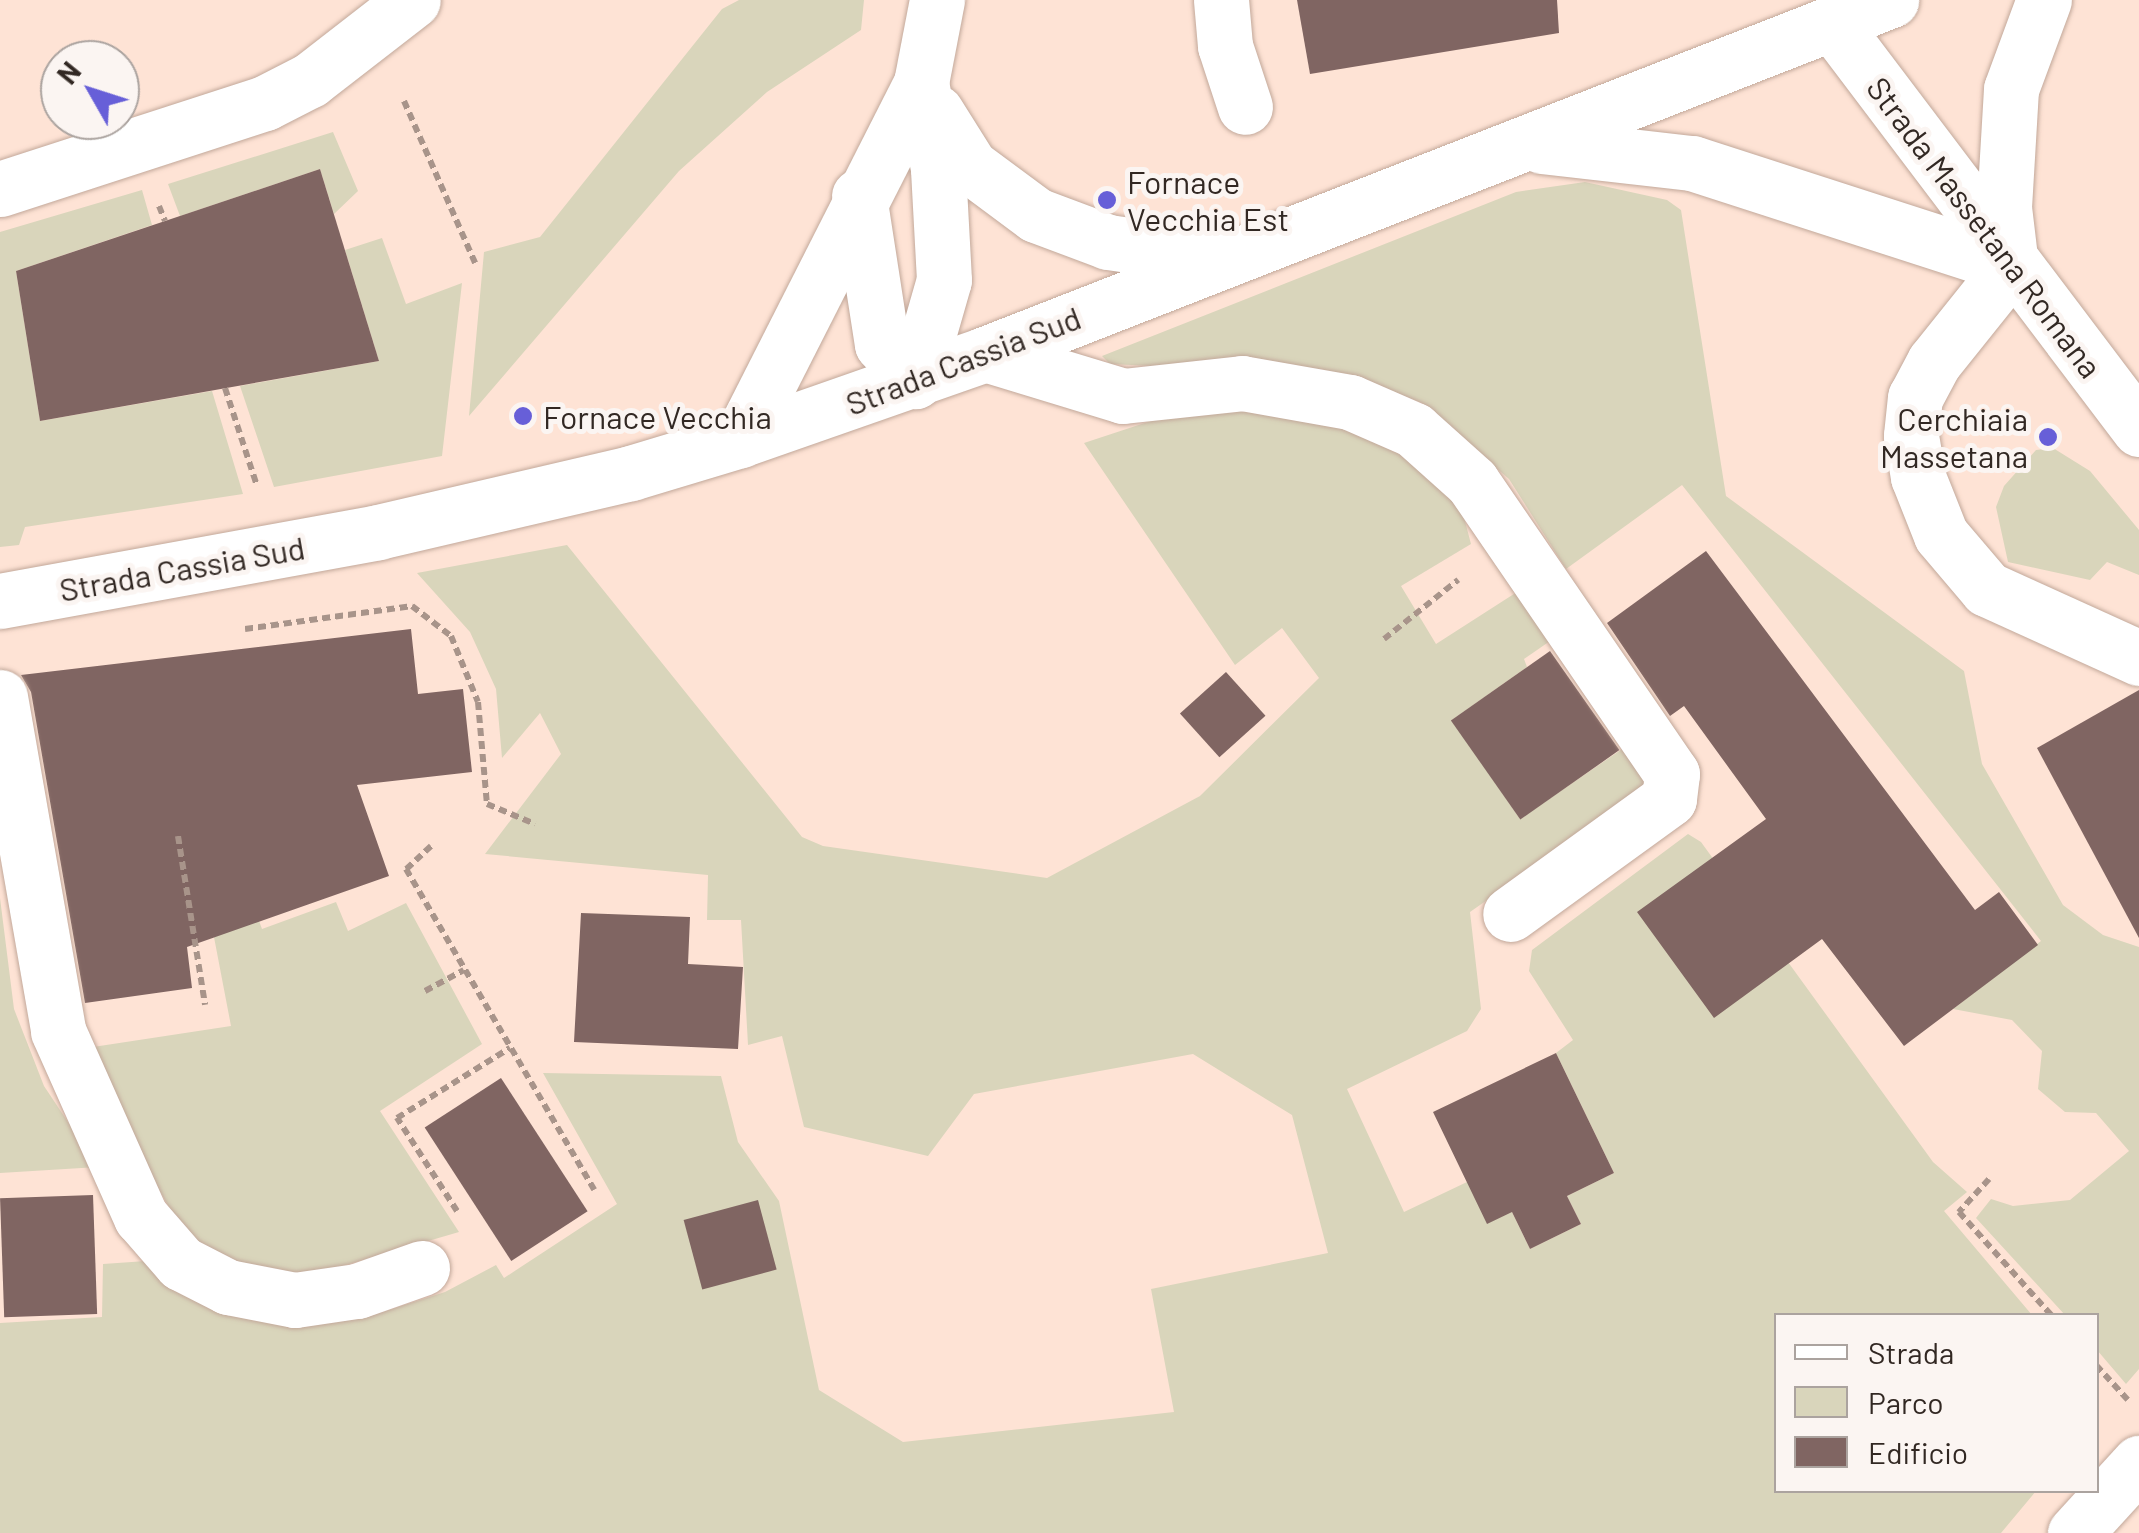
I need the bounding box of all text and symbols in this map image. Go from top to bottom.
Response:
north arrow [40,40,140,140]
text: N [49,54,87,90]
street label: Strada Massetana Romana [1859,69,2111,385]
place label: Fornace Vecchia Est [1127,163,1289,238]
marker: Fornace Vecchia Est [1096,189,1118,211]
street label: Strada Cassia Sud [840,298,1086,422]
place label: Fornace Vecchia [543,397,772,435]
place label: Cerchiaia Massetana [1880,400,2028,475]
marker: Fornace Vecchia [512,405,534,427]
marker: Cerchiaia Massetana [2037,426,2059,448]
street label: Strada Cassia Sud [56,528,308,608]
legend [1774,1313,2099,1493]
text: Strada [1868,1334,1954,1370]
text: Parco [1868,1384,1944,1420]
text: Edificio [1868,1434,1968,1470]

